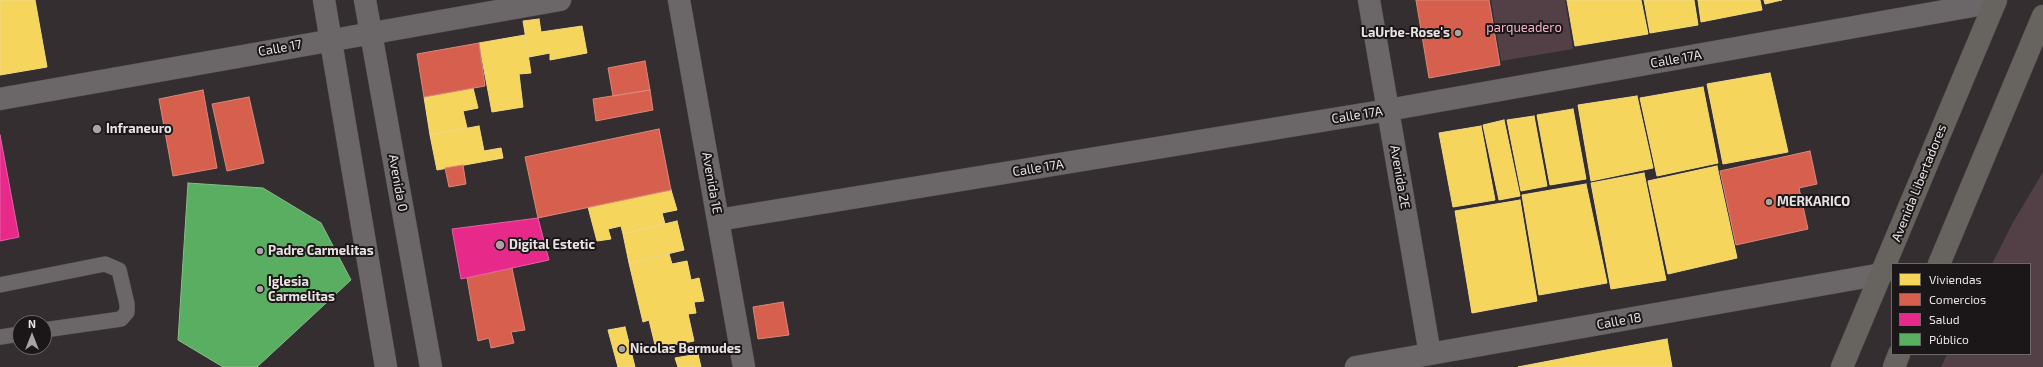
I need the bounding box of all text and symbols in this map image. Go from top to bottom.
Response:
park label: parqueadero [1486,20,1562,36]
place label: LaUrbe-Rose's [1361,25,1450,41]
marker: LaUrbe-Rose's [1453,28,1463,38]
street label: Calle 17 [257,37,303,59]
street label: Calle 17A [1649,47,1703,71]
street label: Calle 17A [1330,103,1384,127]
place label: Infraneuro [106,121,172,137]
street label: Avenida Libertadores [1888,122,1950,244]
marker: Infraneuro [91,123,103,135]
street label: Avenida 2E [1387,144,1413,210]
street label: Avenida 1E [699,151,725,215]
street label: Avenida 0 [385,153,411,213]
street label: Calle 17A [1011,156,1065,180]
place label: MERKARICO [1777,194,1850,210]
marker: MERKARICO [1764,197,1774,207]
place label: Digital Estetic [509,237,595,253]
marker: Digital Estetic [494,239,506,251]
place label: Padre Carmelitas [268,243,374,259]
marker: Padre Carmelitas [255,246,265,256]
legend [1891,263,2031,355]
text: Viviendas [1929,272,1982,286]
place label: Iglesia Carmelitas [268,274,335,305]
marker: Iglesia Carmelitas [255,284,265,294]
text: Comercios [1929,292,1986,306]
street label: Calle 18 [1595,309,1643,333]
text: Salud [1929,312,1960,326]
north arrow [12,315,52,355]
text: N [28,317,36,330]
text: Público [1929,332,1969,346]
place label: Nicolas Bermudes [630,341,741,357]
marker: Nicolas Bermudes [617,344,627,354]

